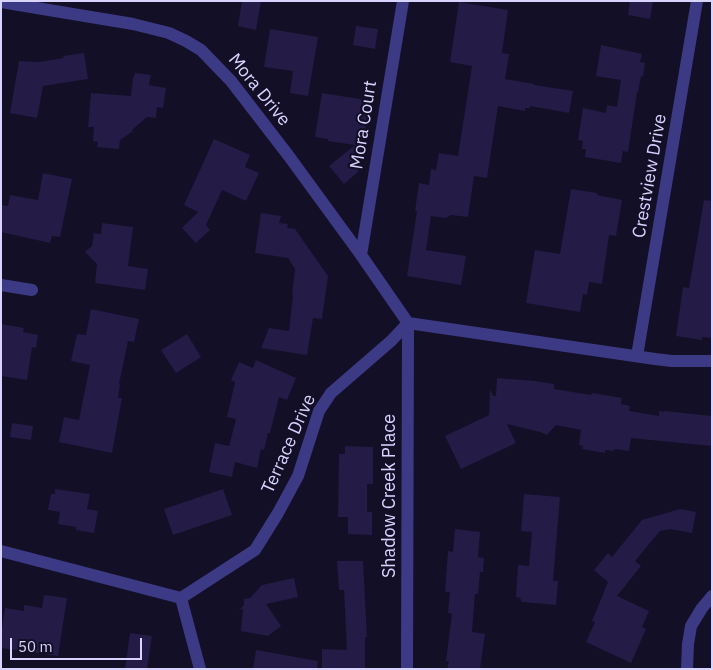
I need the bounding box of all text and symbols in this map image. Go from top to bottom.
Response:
street label: Mora Drive [223,49,295,131]
street label: Mora Court [346,79,382,171]
street label: Crestview Drive [628,112,672,240]
street label: Terrace Drive [257,391,321,497]
street label: Shadow Creek Place [379,414,401,578]
scale bar [12,628,145,660]
text: 50 m [18,637,53,656]

